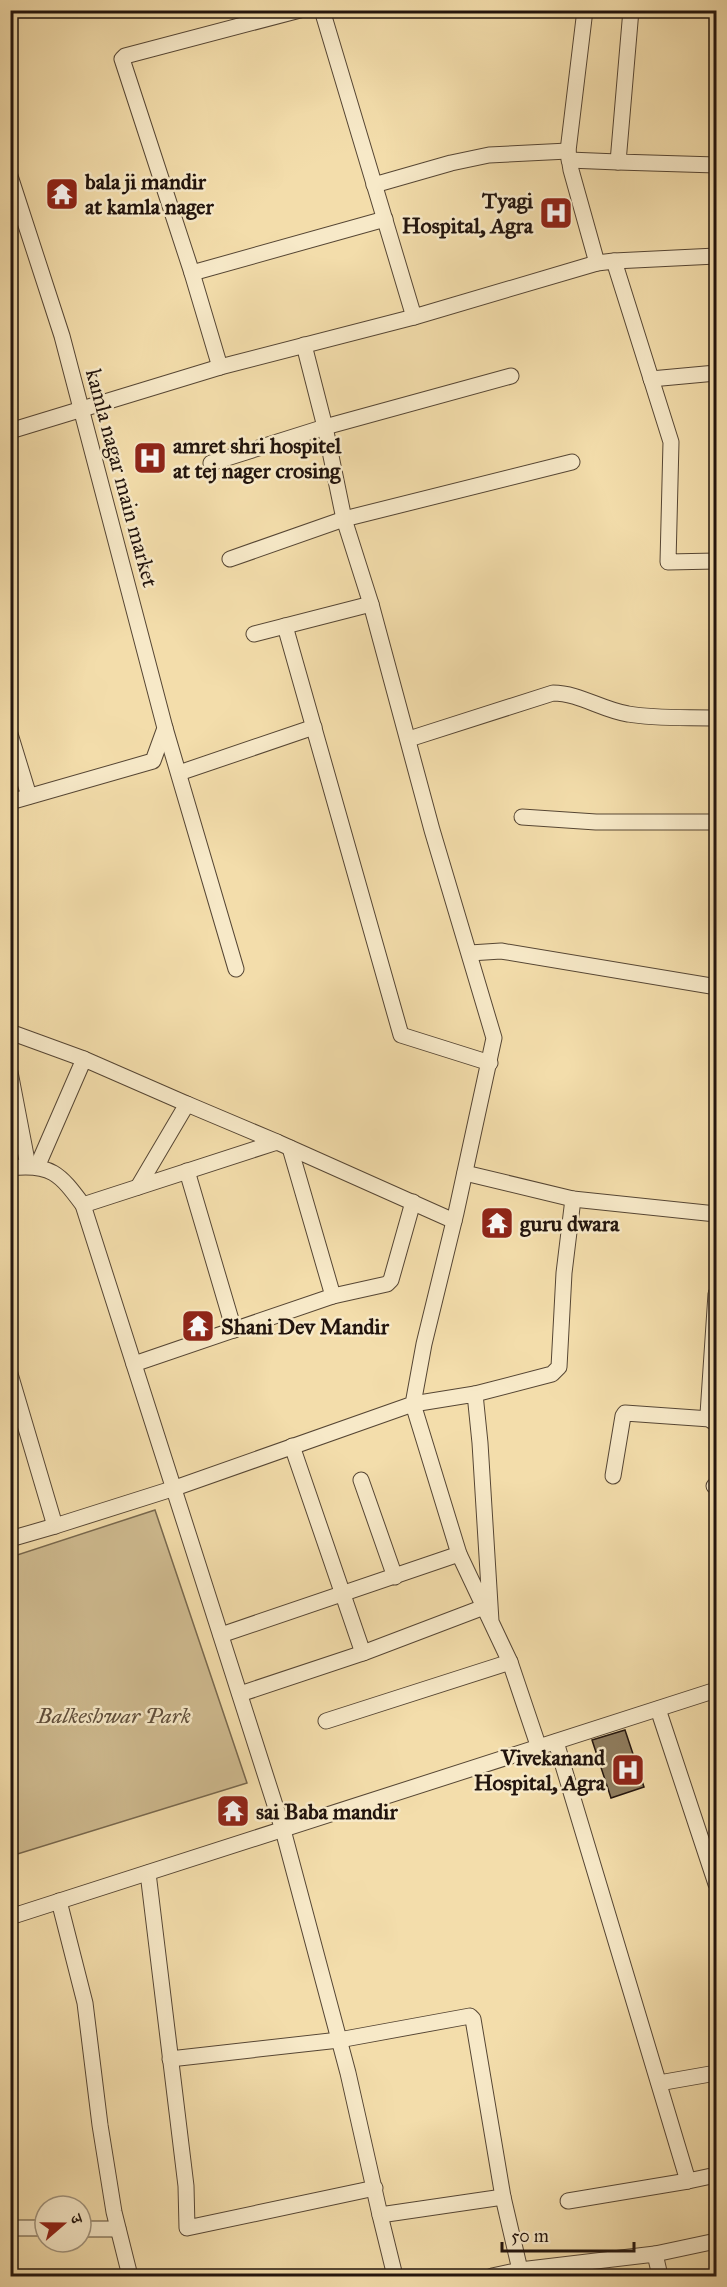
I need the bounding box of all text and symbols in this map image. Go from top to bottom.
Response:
place label: bala ji mandir at kamla nager [84,168,214,220]
temple icon: bala ji mandir at kamla nager [44,176,80,212]
place label: Tyagi Hospital, Agra [402,187,534,239]
hospital icon: Tyagi Hospital, Agra [538,195,574,231]
street label: kamla nagar main market [80,366,164,590]
place label: amret shri hospitel at tej nager crosing [173,432,342,484]
hospital icon: amret shri hospitel at tej nager crosing [132,440,168,476]
temple icon: guru dwara [479,1205,515,1241]
place label: guru dwara [520,1210,620,1237]
temple icon: Shani Dev Mandir [180,1308,216,1344]
place label: Shani Dev Mandir [221,1313,390,1340]
park label: Balkeshwar Park [36,1702,191,1729]
place label: Vivekanand Hospital, Agra [474,1744,606,1796]
hospital icon: Vivekanand Hospital, Agra [610,1752,646,1788]
temple icon: sai Baba mandir [215,1793,251,1829]
place label: sai Baba mandir [256,1798,398,1825]
north arrow [33,2194,93,2254]
text: उ [66,2211,88,2228]
scale bar [502,2215,634,2253]
text: 50 m [511,2225,549,2247]

